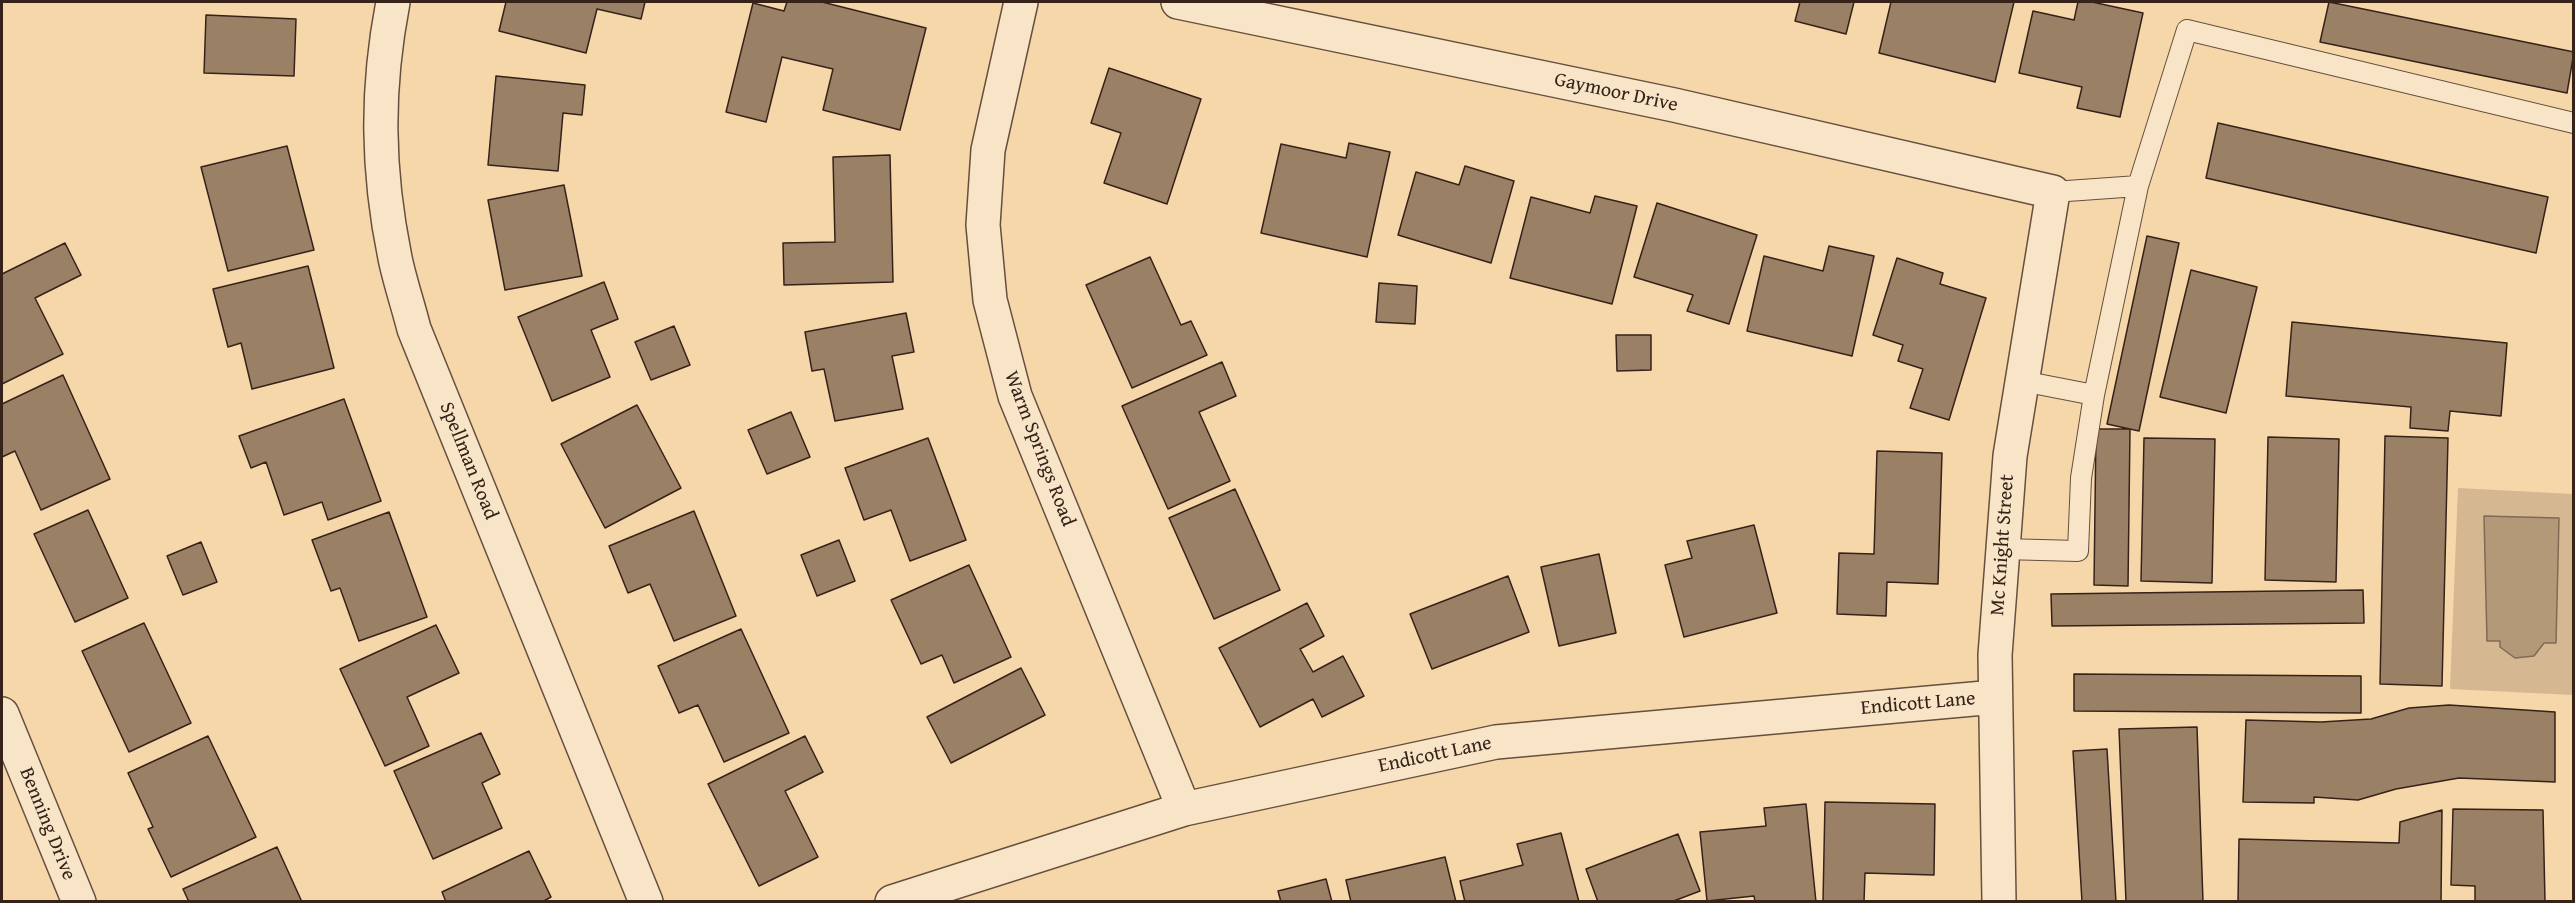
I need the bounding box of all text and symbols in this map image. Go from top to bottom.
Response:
street label: Gaymoor Drive [1552,68,1680,118]
street label: Warm Springs Road [998,368,1080,530]
street label: Spellman Road [434,399,502,523]
street label: Mc Knight Street [1986,474,2020,616]
street label: Endicott Lane [1860,687,1976,721]
street label: Endicott Lane [1376,731,1494,779]
street label: Benning Drive [14,764,80,884]

